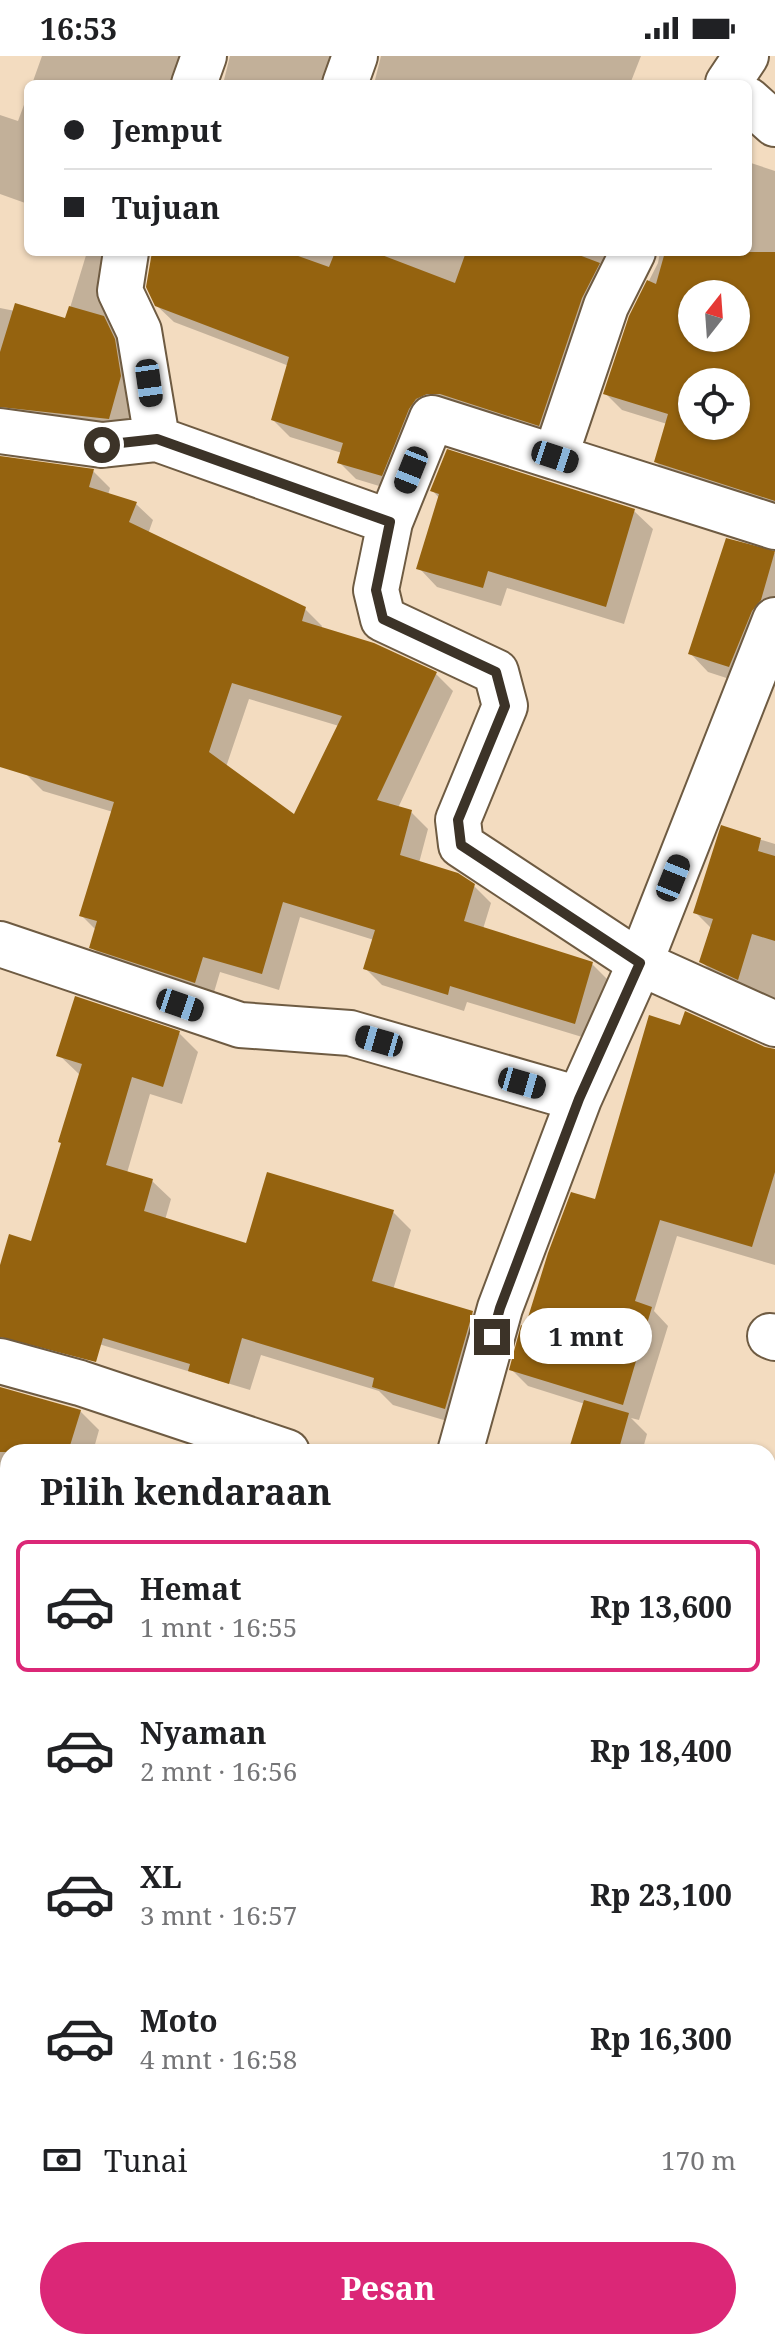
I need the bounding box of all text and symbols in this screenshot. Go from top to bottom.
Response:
text: 16:53 [40,8,117,49]
text: Jemput [112,110,222,151]
text: Tujuan [112,187,220,228]
north arrow [678,280,750,352]
map controls [678,280,750,440]
car [134,358,164,408]
button: locate [678,368,750,440]
route start [84,427,120,463]
car [528,438,582,476]
car [391,443,431,497]
car [653,851,693,905]
car [153,986,207,1024]
car [353,1023,405,1059]
car [496,1065,548,1101]
callout: 1 mnt [520,1309,652,1365]
text: 1 mnt [549,1318,623,1354]
route end [474,1319,510,1355]
text: Pilih kendaraan [40,1467,331,1516]
text: Hemat [140,1568,241,1609]
icon: car [44,1570,116,1642]
text: Rp 13,600 [590,1586,732,1627]
text: 1 mnt · 16:55 [140,1609,297,1645]
text: Nyaman [140,1712,267,1753]
icon: car [44,1714,116,1786]
text: Rp 18,400 [590,1730,732,1771]
text: 2 mnt · 16:56 [140,1753,297,1789]
text: XL [140,1856,182,1897]
icon: car [44,1858,116,1930]
text: Rp 23,100 [590,1874,732,1915]
text: 3 mnt · 16:57 [140,1897,297,1933]
text: Moto [140,2000,218,2041]
icon: car [44,2002,116,2074]
text: Rp 16,300 [590,2018,732,2059]
text: 4 mnt · 16:58 [140,2041,297,2077]
icon: cash [40,2138,84,2182]
text: Tunai [104,2140,187,2181]
text: 170 m [661,2142,736,2178]
button: Pesan [40,2242,736,2334]

